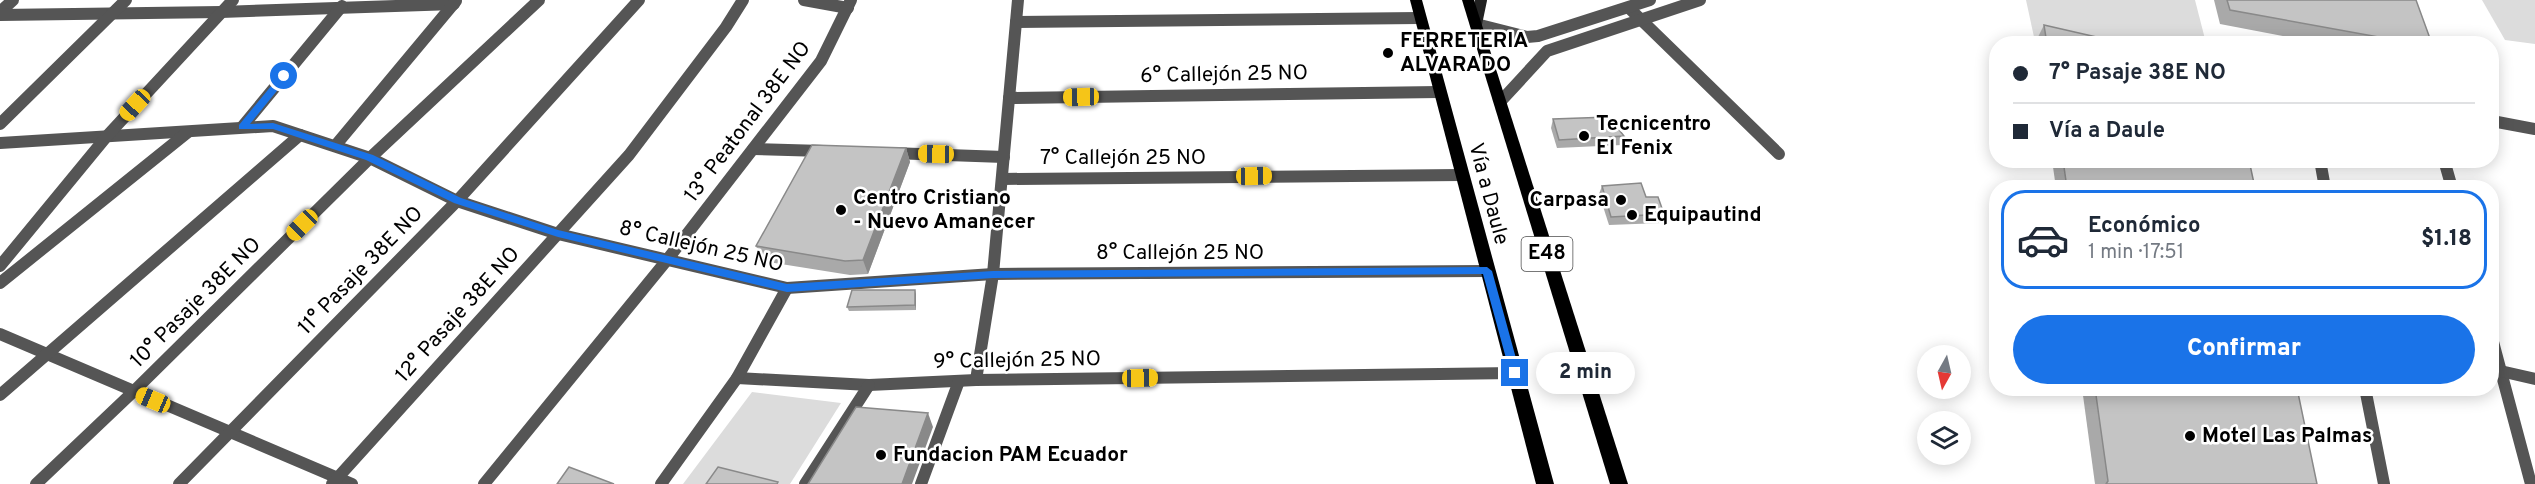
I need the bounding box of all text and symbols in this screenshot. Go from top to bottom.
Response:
place label: FERRETERIA ALVARADO [1400,28,1528,79]
street label: 13° Peatonal 38E NO [679,36,817,208]
marker: FERRETERIA ALVARADO [1381,46,1395,60]
street label: 6° Callejón 25 NO [1140,60,1308,90]
text: 7° Pasaje 38E NO [2049,60,2226,87]
route start [270,62,297,89]
car [116,86,154,124]
car [1063,88,1099,106]
place label: Tecnicentro El Fenix [1596,111,1711,162]
text: Vía a Daule [2049,118,2165,145]
marker: Tecnicentro El Fenix [1577,129,1591,143]
street label: Vía a Daule [1461,140,1515,248]
car [918,145,954,163]
street label: 7° Callejón 25 NO [1040,145,1206,172]
car [1236,167,1272,185]
place label: Centro Cristiano - Nuevo Amanecer [853,185,1035,236]
place label: Carpasa [1530,187,1609,214]
marker: Carpasa [1614,193,1628,207]
street label: 11° Pasaje 38E NO [293,201,429,341]
place label: Equipautind [1644,202,1762,229]
marker: Centro Cristiano - Nuevo Amanecer [834,203,848,217]
car [283,206,321,244]
marker: Equipautind [1625,208,1639,222]
icon: car [2016,213,2070,267]
text: Económico [2088,213,2201,240]
street label: 8° Callejón 25 NO [616,215,786,279]
text: $1.18 [2421,226,2472,253]
street label: 10° Pasaje 38E NO [125,232,267,374]
road number: E48 [1522,237,1572,271]
street label: 8° Callejón 25 NO [1096,240,1264,267]
text: 1 min · 17:51 [2088,240,2184,266]
street label: 12° Pasaje 38E NO [390,241,526,389]
button: Confirmar [2013,315,2475,384]
north arrow [1917,345,1971,399]
map controls [1917,345,1971,465]
street label: 9° Callejón 25 NO [933,346,1101,376]
callout: 2 min [1536,352,1635,394]
route end [1501,359,1528,386]
text: 2 min [1559,360,1612,386]
car [1122,369,1158,387]
car [133,385,173,415]
button: layers [1917,411,1971,465]
place label: Motel Las Palmas [2202,423,2372,450]
marker: Motel Las Palmas [2183,429,2197,443]
place label: Fundacion PAM Ecuador [893,442,1128,469]
marker: Fundacion PAM Ecuador [874,448,888,462]

